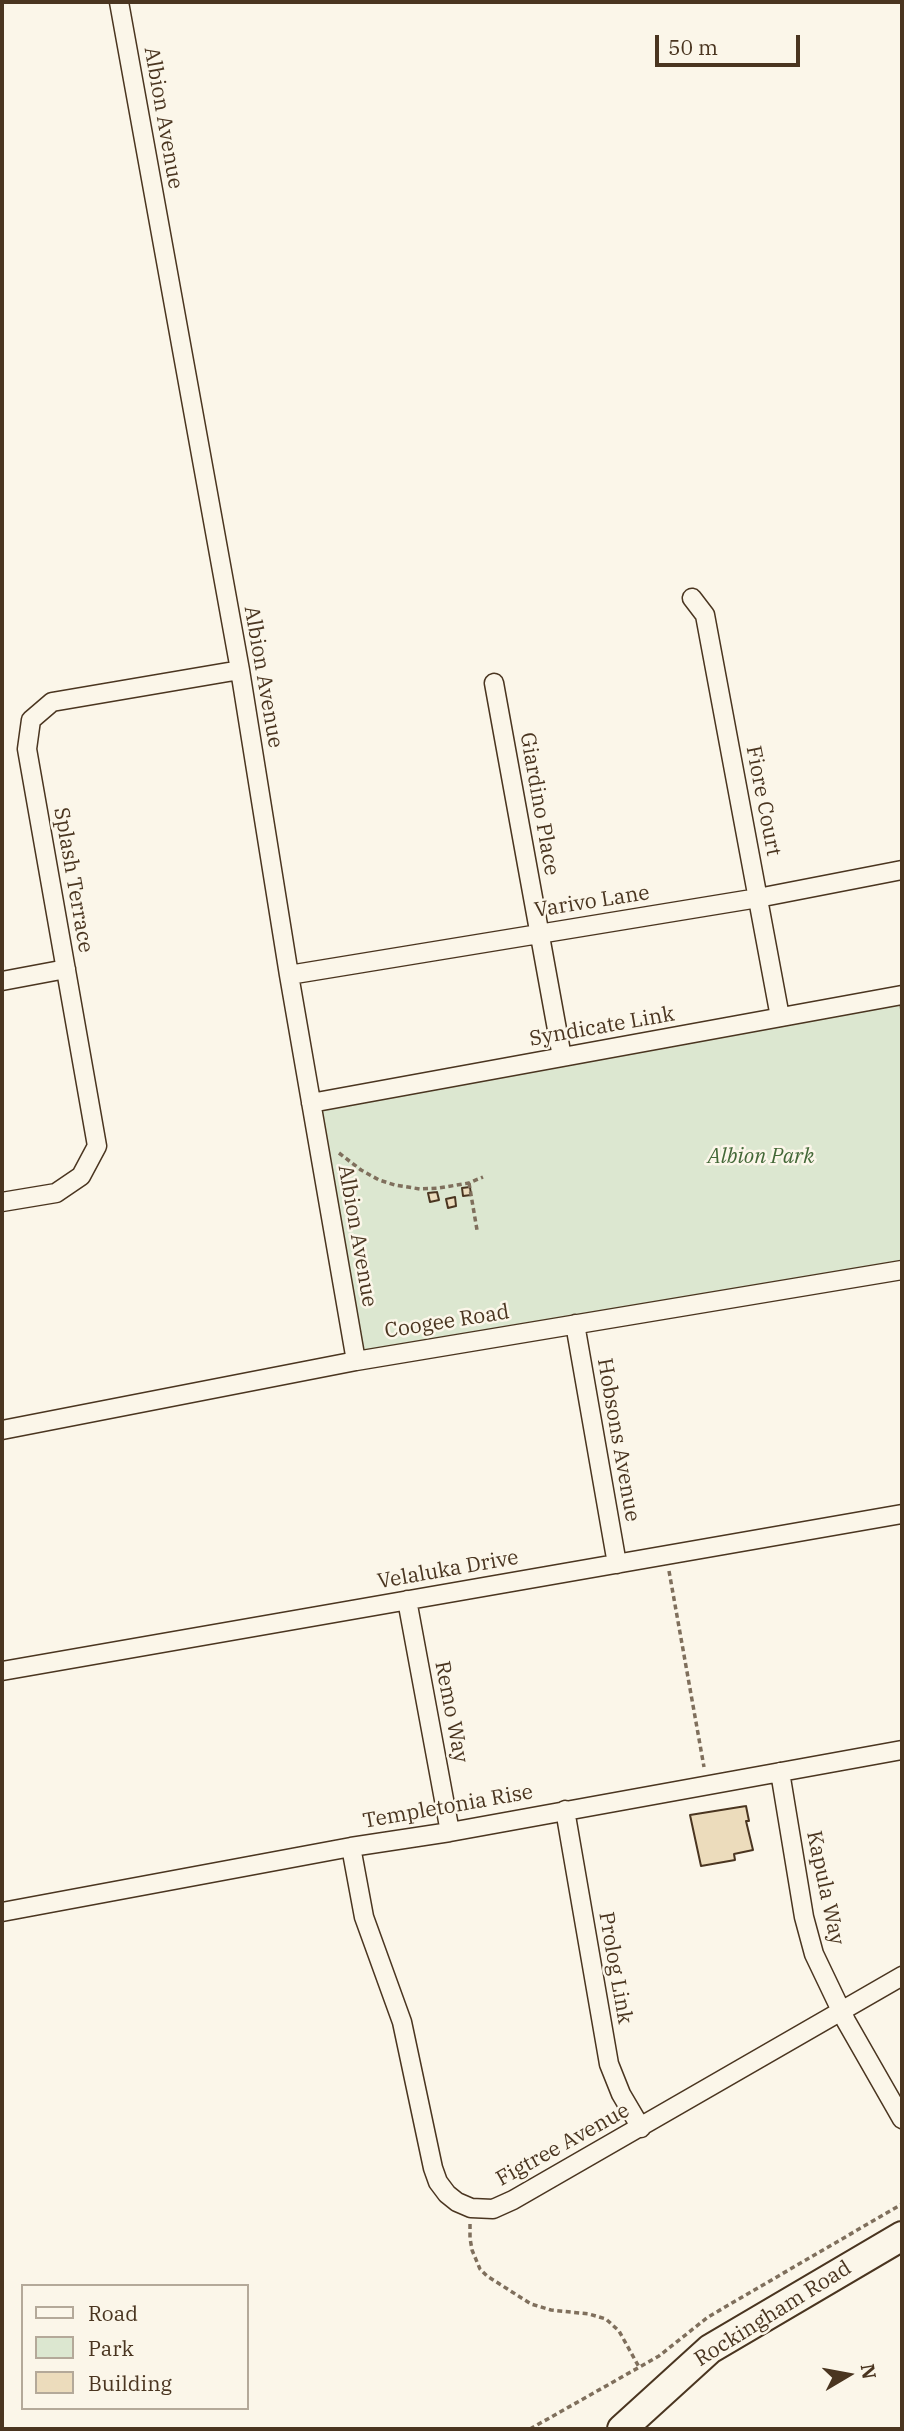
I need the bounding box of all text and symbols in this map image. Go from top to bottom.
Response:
scale bar [659,21,804,65]
text: 50 m [668,33,718,61]
street label: Albion Avenue [138,45,188,191]
street label: Albion Avenue [238,604,288,750]
street label: Giardino Place [514,731,564,877]
street label: Fiore Court [740,744,786,858]
street label: Splash Terrace [48,805,98,955]
street label: Varivo Lane [533,880,651,924]
street label: Syndicate Link [528,1002,676,1052]
park label: Albion Park [708,1144,814,1170]
street label: Albion Avenue [332,1163,382,1309]
street label: Coogee Road [383,1300,511,1344]
street label: Hobsons Avenue [591,1356,645,1524]
street label: Velaluka Drive [376,1545,520,1595]
street label: Remo Way [429,1659,473,1765]
street label: Templetonia Rise [361,1780,535,1834]
street label: Kapula Way [801,1829,849,1947]
street label: Prolog Link [593,1910,637,2026]
street label: Figtree Avenue [492,2098,634,2192]
street label: Rockingham Road [690,2256,856,2372]
legend [21,2284,248,2410]
text: Road [88,2299,138,2327]
text: Park [88,2334,134,2362]
north arrow [813,2340,883,2410]
text: N [856,2362,882,2381]
text: Building [88,2369,172,2397]

